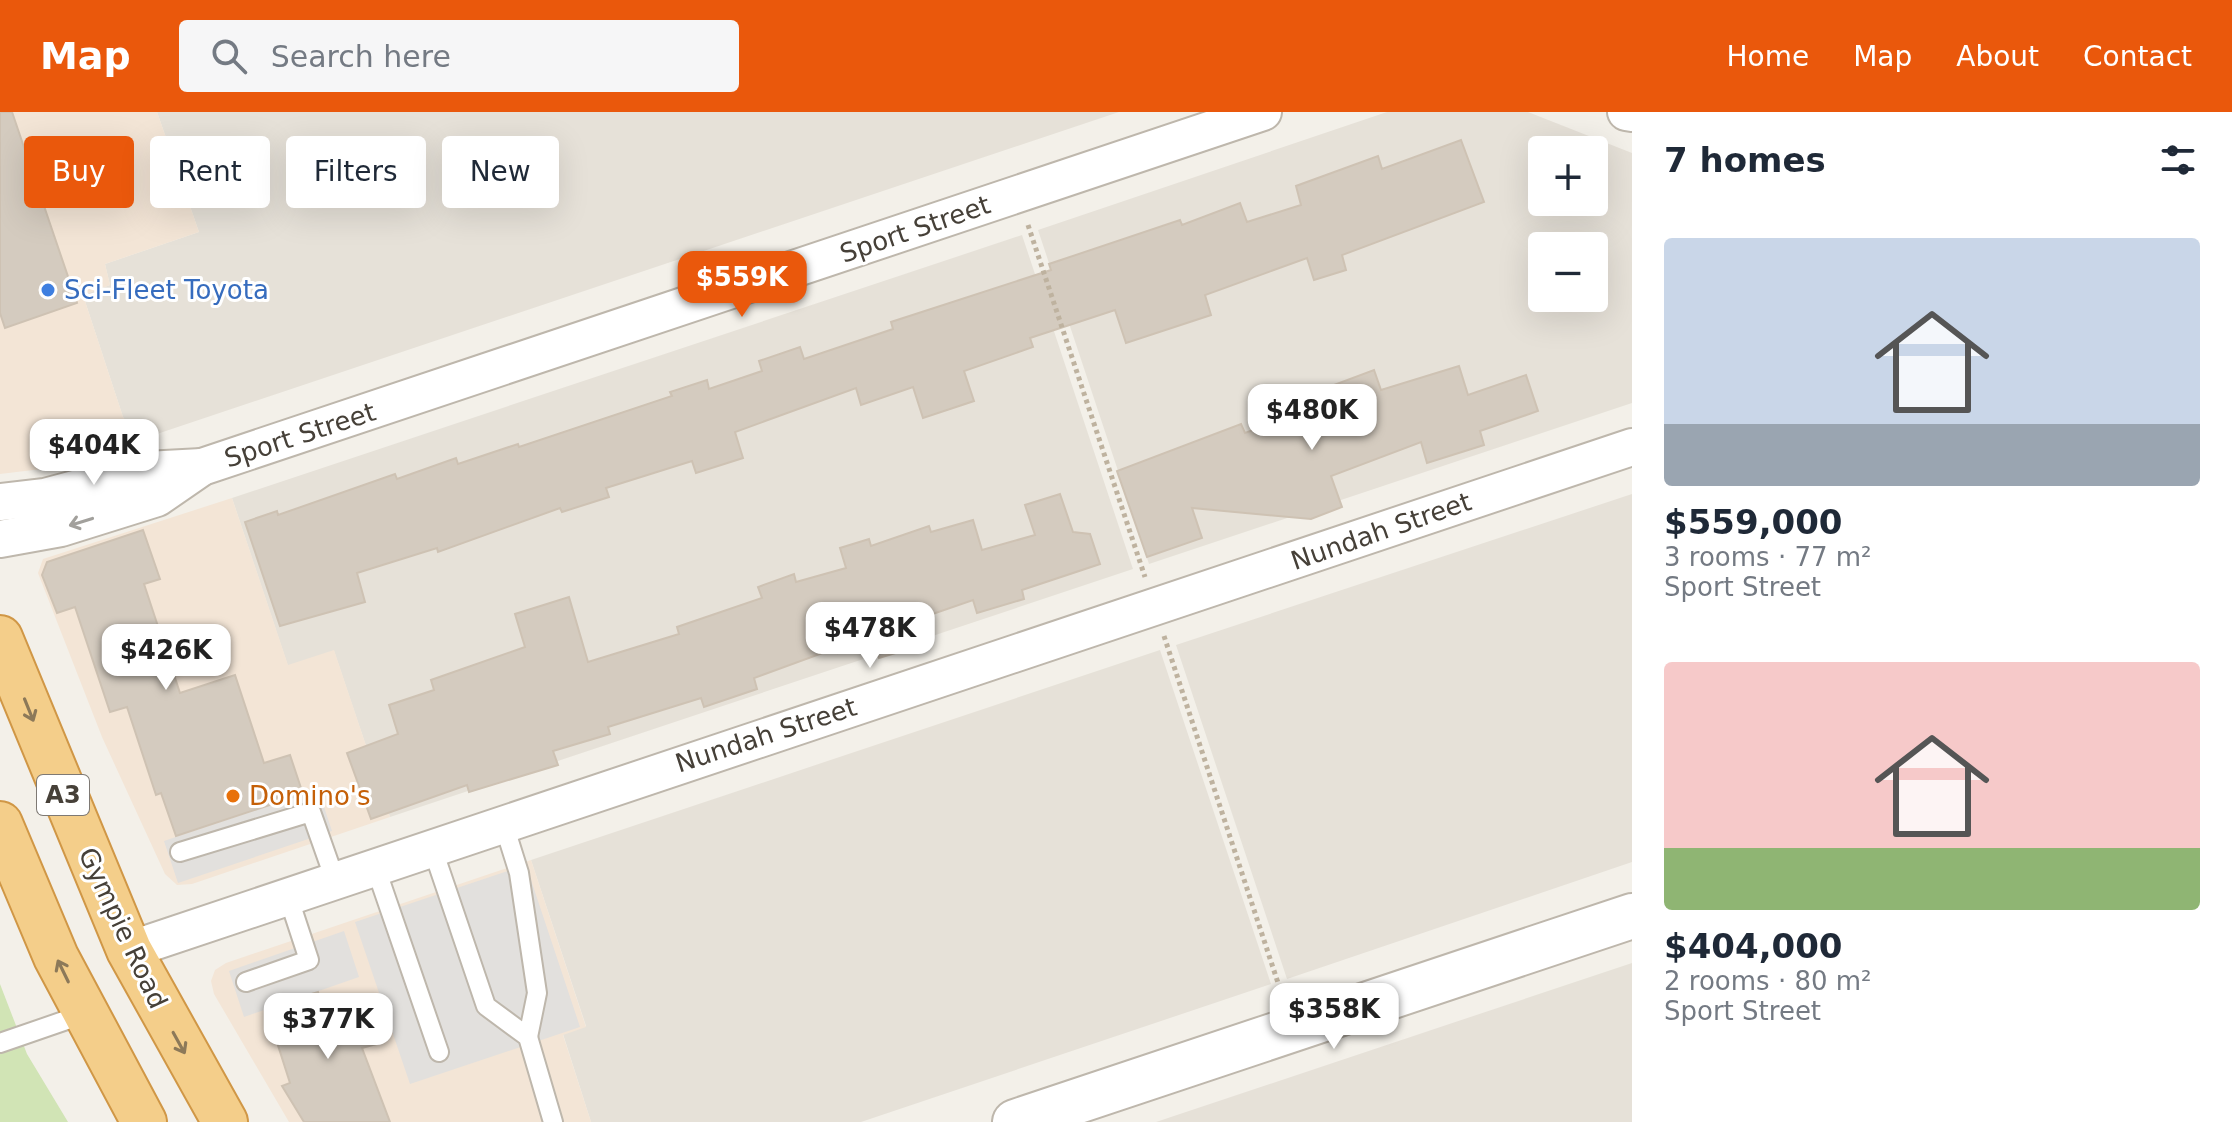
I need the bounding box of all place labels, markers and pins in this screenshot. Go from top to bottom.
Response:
pin: $559K [686,251,798,319]
place label: Sci-Fleet Toyota [64,275,269,305]
marker: Sci-Fleet Toyota [39,281,57,299]
pin: $480K [1256,384,1368,452]
pin: $404K [38,419,150,487]
pin: $478K [814,602,926,670]
pin: $426K [110,624,222,692]
place label: Domino's [249,781,371,811]
marker: Domino's [224,787,242,805]
pin: $358K [1278,983,1390,1051]
pin: $377K [272,993,384,1061]

